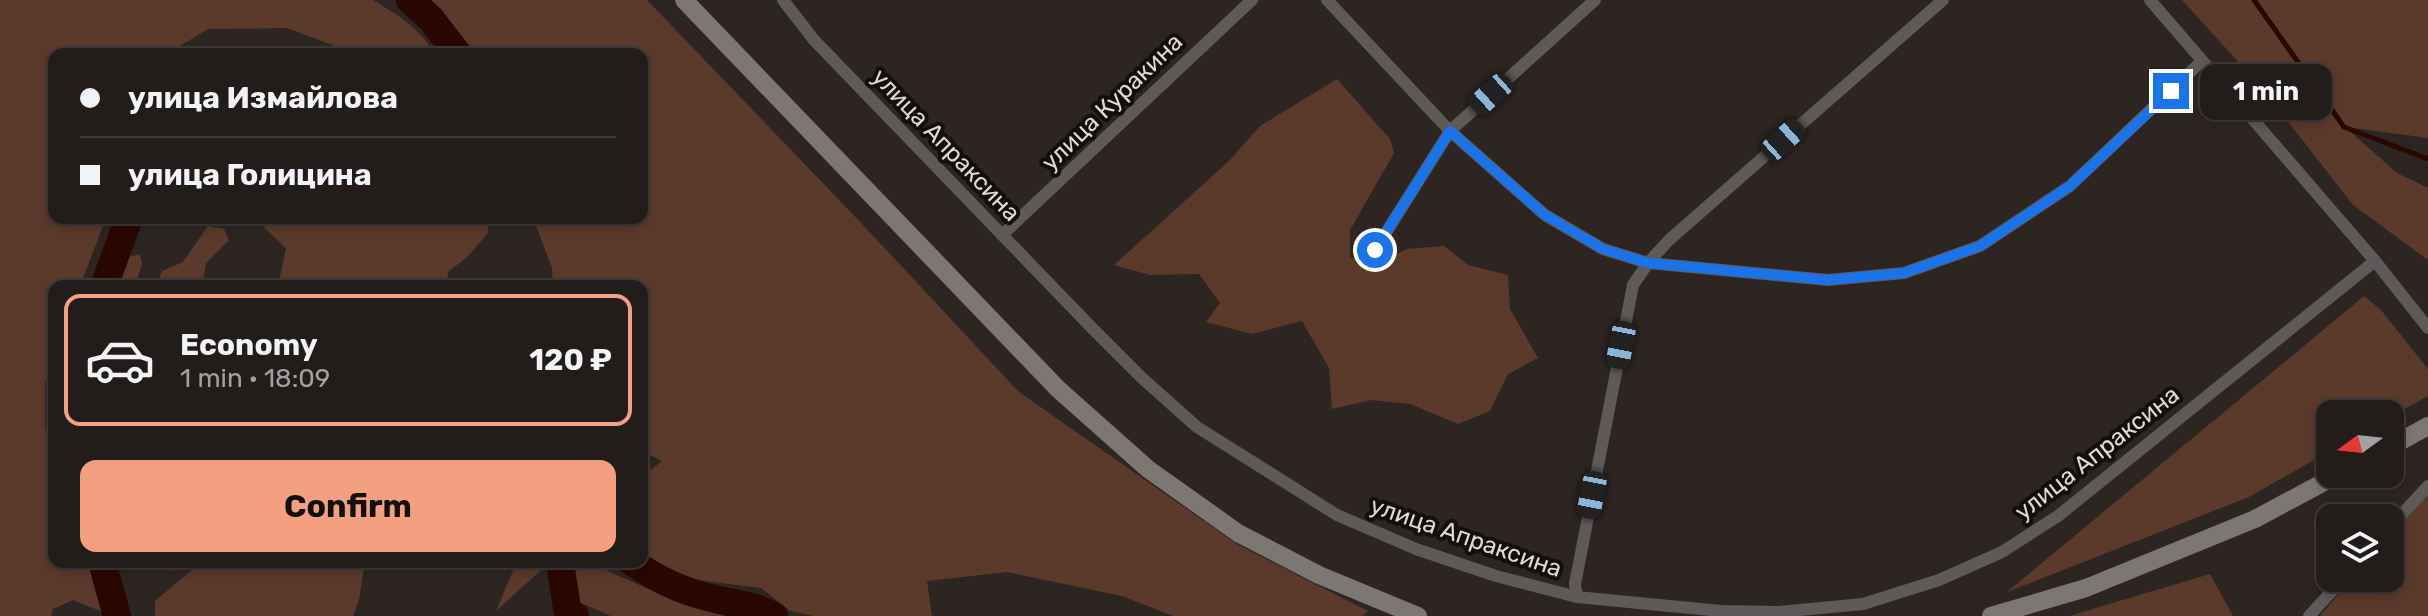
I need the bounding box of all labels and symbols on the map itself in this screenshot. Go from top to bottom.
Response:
street label: улица Куракина [1036,28,1188,176]
street label: улица Апраксина [866,63,1026,227]
callout: 1 min [2199,63,2331,119]
car [1465,69,1517,119]
route end [2153,73,2189,109]
car [1757,115,1809,165]
route start [1357,232,1393,268]
car [1605,319,1637,371]
street label: улица Апраксина [2009,380,2185,526]
north arrow [2316,400,2404,488]
car [1576,469,1608,521]
street label: улица Апраксина [1367,491,1565,583]

